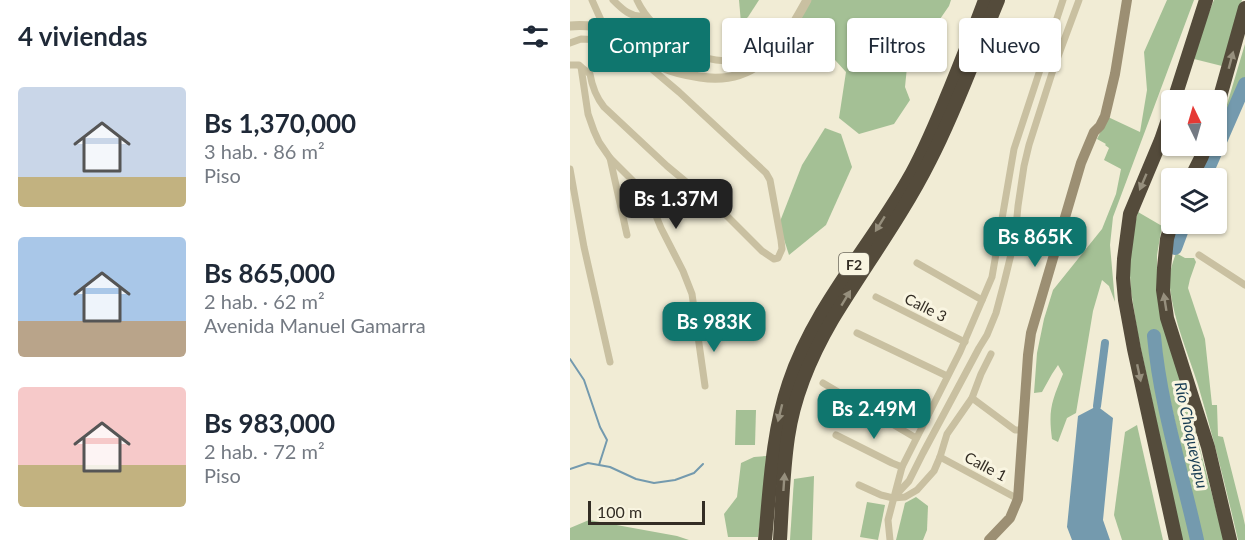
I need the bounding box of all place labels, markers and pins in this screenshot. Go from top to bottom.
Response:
pin: Bs 1.37M [614,179,738,230]
pin: Bs 865K [980,217,1090,268]
pin: Bs 983K [659,302,769,353]
pin: Bs 2.49M [812,389,936,440]

